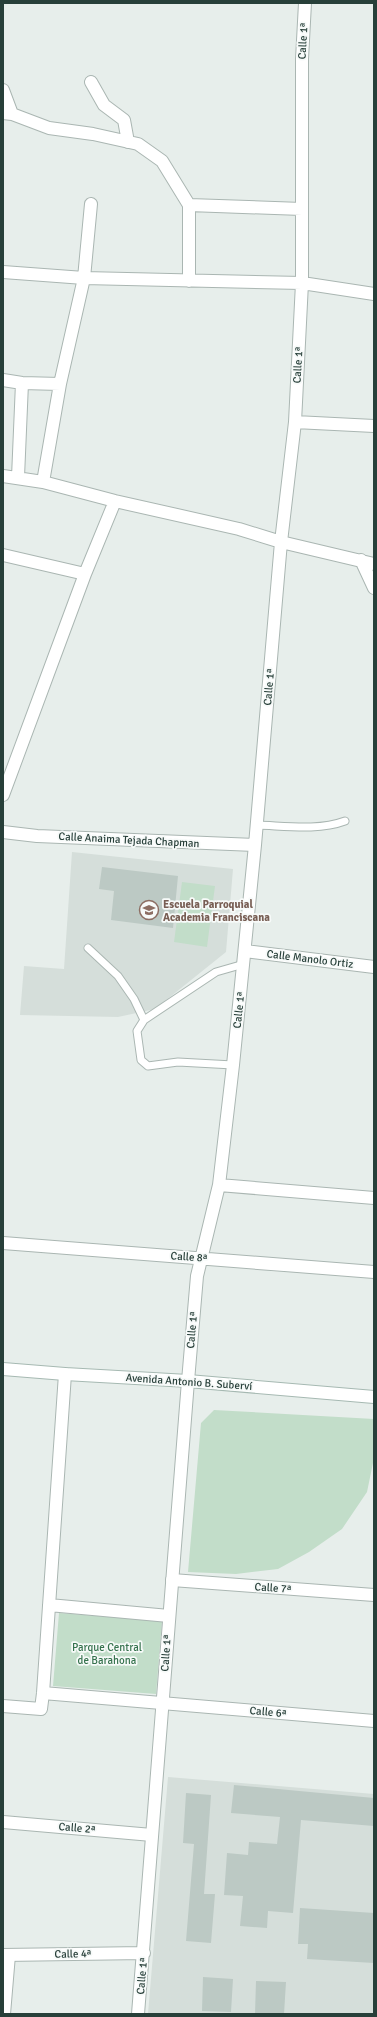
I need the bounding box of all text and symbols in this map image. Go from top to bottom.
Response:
street label: Calle 1ª [296,22,310,60]
street label: Calle 1ª [291,346,305,384]
street label: Calle 1ª [261,668,277,706]
street label: Calle Anaima Tejada Chapman [58,830,200,850]
place label: Escuela Parroquial Academia Franciscana [163,898,270,924]
school or university icon: Escuela Parroquial Academia Franciscana [138,899,160,921]
street label: Calle Manolo Ortiz [266,947,354,971]
street label: Calle 1ª [231,991,247,1029]
street label: Calle 8ª [170,1249,208,1265]
street label: Calle 1ª [184,1311,200,1349]
street label: Avenida Antonio B. Suberví [125,1371,253,1393]
street label: Calle 7ª [254,1580,292,1596]
street label: Calle 1ª [158,1634,174,1672]
park label: Parque Central de Barahona [72,1641,142,1667]
street label: Calle 6ª [249,1704,287,1720]
street label: Calle 2ª [58,1820,96,1836]
street label: Calle 4ª [54,1947,92,1961]
street label: Calle 1ª [134,1957,150,1995]

